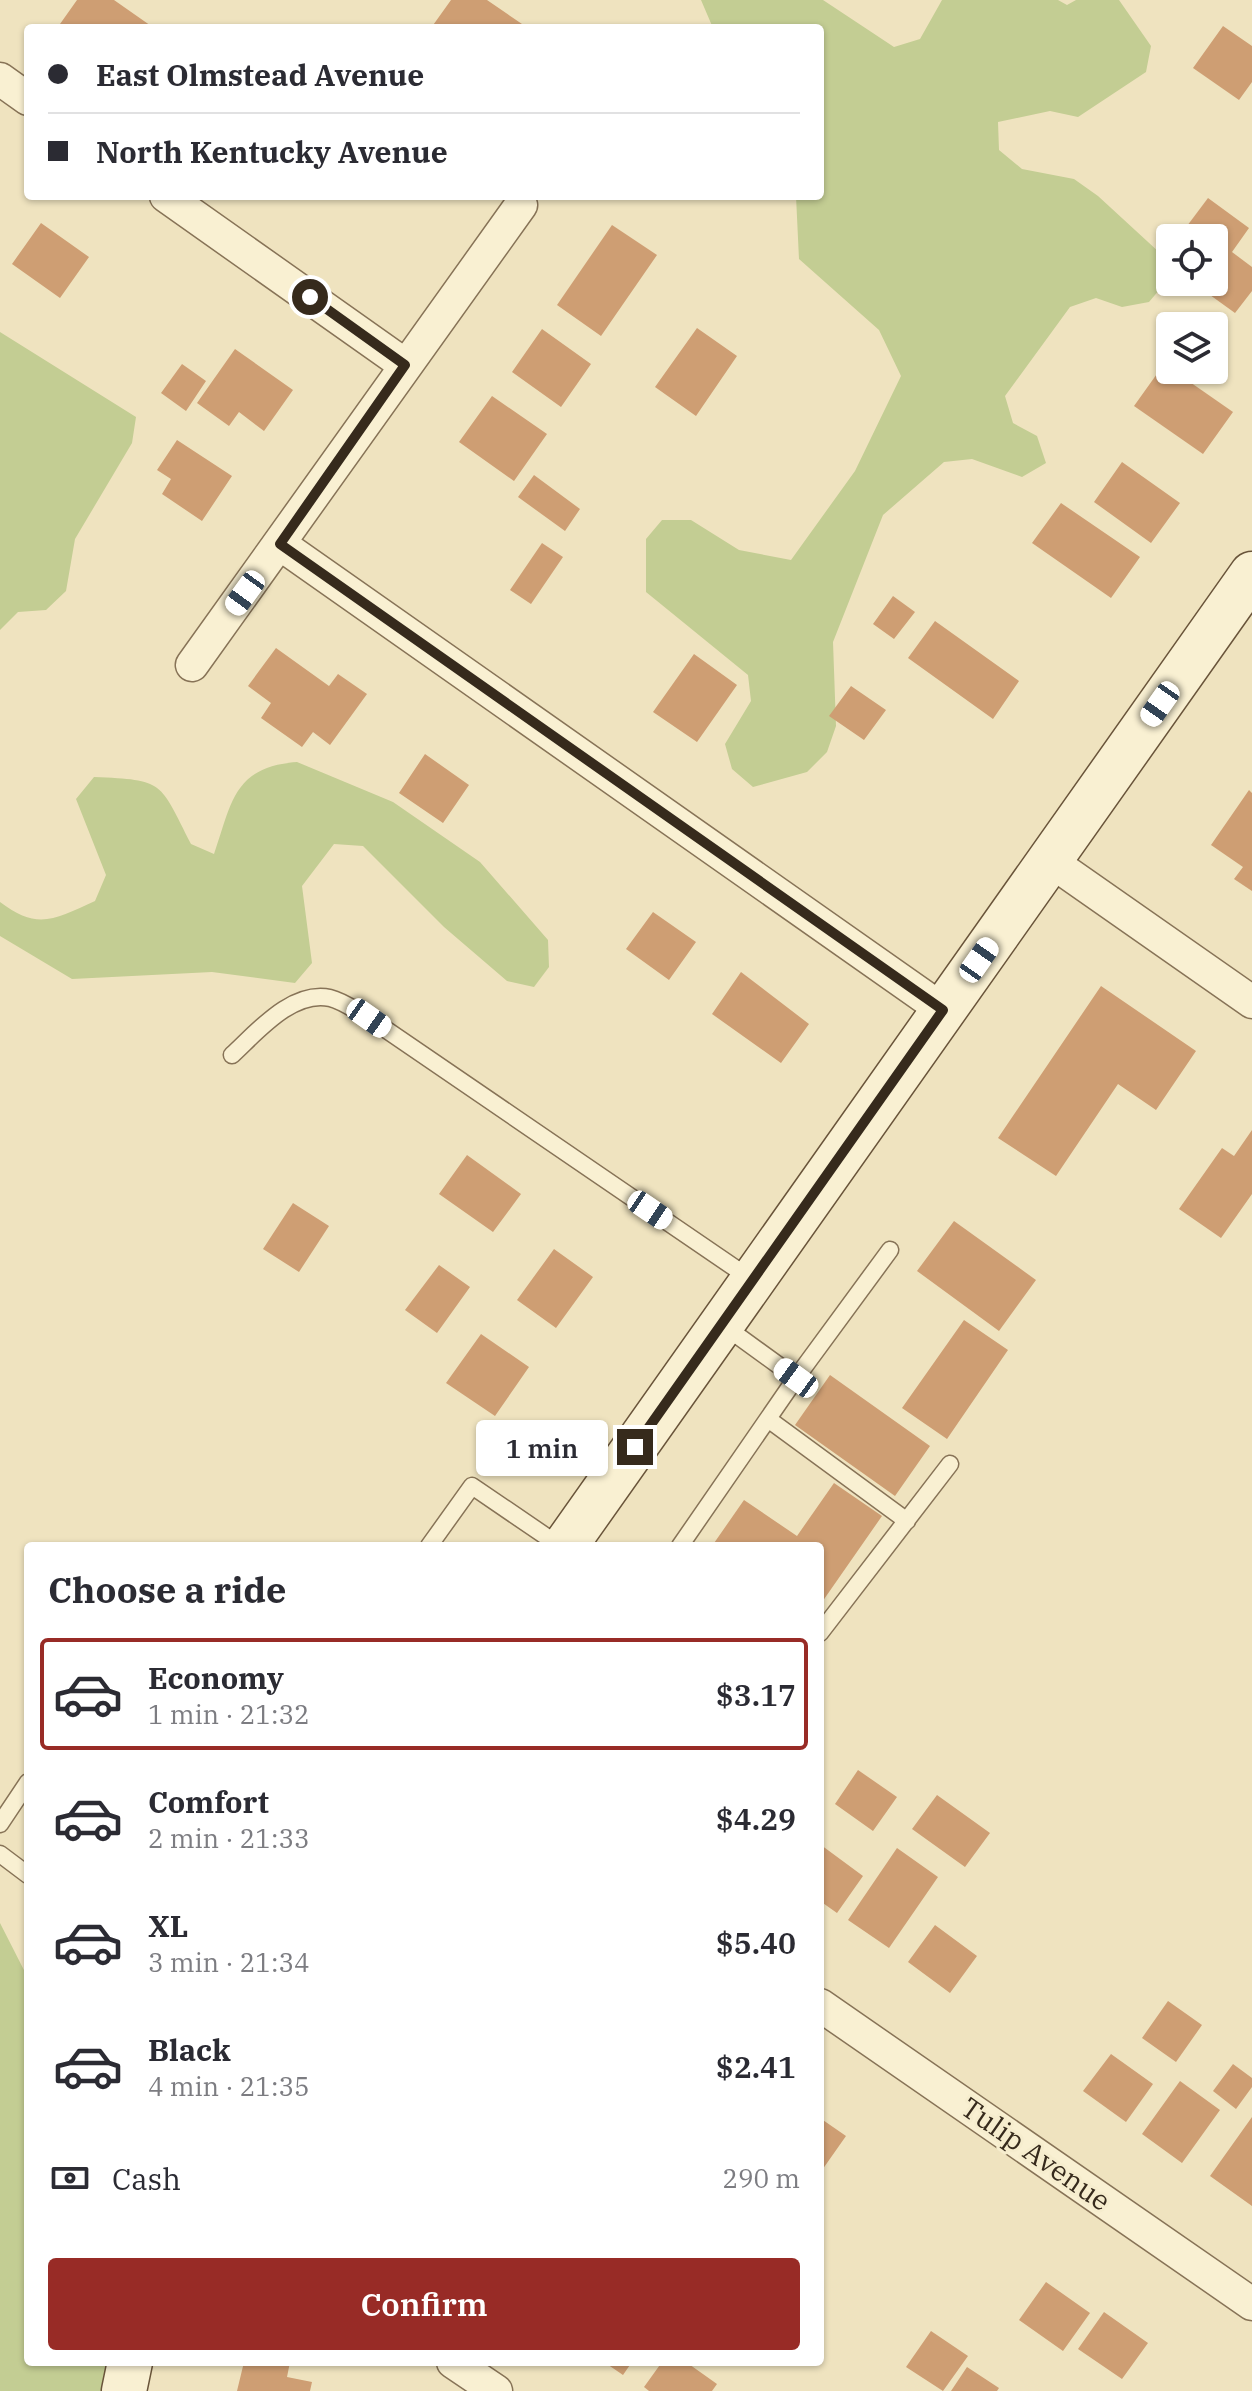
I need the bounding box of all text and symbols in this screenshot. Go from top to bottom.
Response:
text: East Olmstead Avenue [96,55,424,94]
text: North Kentucky Avenue [96,132,448,171]
map controls [1156,224,1228,384]
button: locate [1156,224,1228,296]
route start [292,279,328,315]
button: layers [1156,312,1228,384]
car [221,567,269,619]
car [1136,677,1184,731]
car [955,933,1003,987]
car [342,994,396,1042]
car [623,1187,677,1233]
car [770,1354,822,1402]
callout: 1 min [475,1419,607,1475]
route end [617,1429,653,1465]
text: 1 min [506,1431,578,1465]
text: Choose a ride [48,1566,287,1613]
icon: car [52,1658,124,1730]
text: Economy [148,1658,284,1697]
text: $3.17 [716,1675,796,1714]
text: 1 min · 21:32 [148,1697,310,1731]
icon: car [52,1782,124,1854]
text: Comfort [148,1782,269,1821]
text: $4.29 [716,1799,796,1838]
text: 2 min · 21:33 [148,1821,310,1855]
icon: car [52,1906,124,1978]
text: XL [148,1906,188,1945]
text: $5.40 [716,1923,796,1962]
text: 3 min · 21:34 [148,1945,310,1979]
icon: car [52,2030,124,2102]
text: Black [148,2030,231,2069]
text: $2.41 [716,2047,796,2086]
text: 4 min · 21:35 [148,2069,310,2103]
street label: Tulip Avenue [954,2088,1118,2219]
icon: cash [48,2156,92,2200]
text: Cash [112,2159,181,2198]
text: 290 m [722,2161,800,2195]
button: Confirm [48,2258,800,2350]

